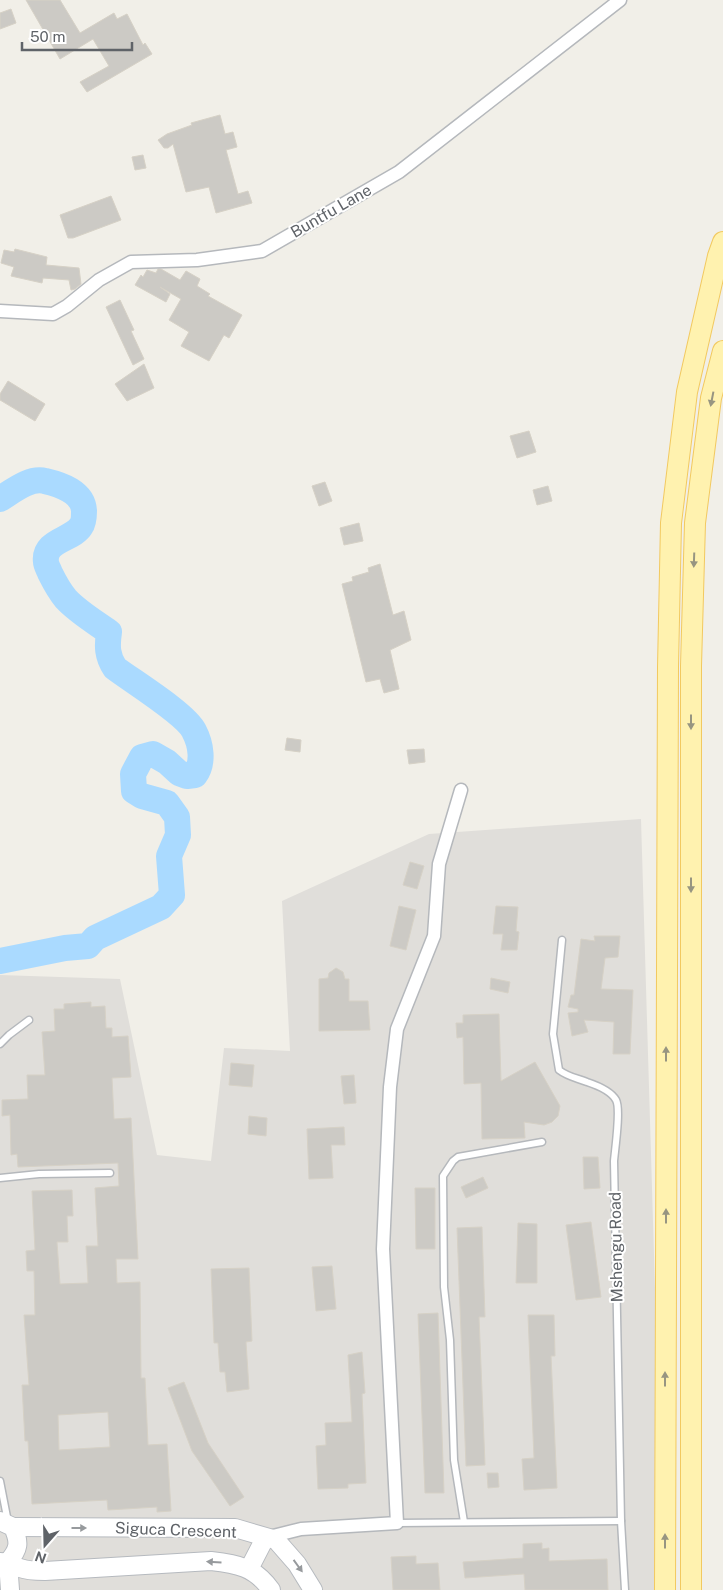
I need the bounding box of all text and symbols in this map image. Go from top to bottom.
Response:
scale bar [22,20,132,52]
text: 50 m [30,28,65,45]
street label: Buntfu Lane [287,180,375,242]
one-way arrow [707,391,715,407]
one-way arrow [690,552,698,568]
one-way arrow [687,715,695,731]
one-way arrow [687,877,695,893]
one-way arrow [662,1046,670,1062]
street label: Mshengu Road [606,1192,626,1302]
one-way arrow [662,1208,670,1224]
one-way arrow [662,1371,670,1387]
street label: Siguca Crescent [115,1518,237,1542]
north arrow [20,1520,70,1570]
one-way arrow [71,1524,87,1532]
one-way arrow [661,1533,669,1549]
text: N [33,1548,48,1567]
one-way arrow [206,1558,222,1566]
one-way arrow [292,1559,303,1572]

